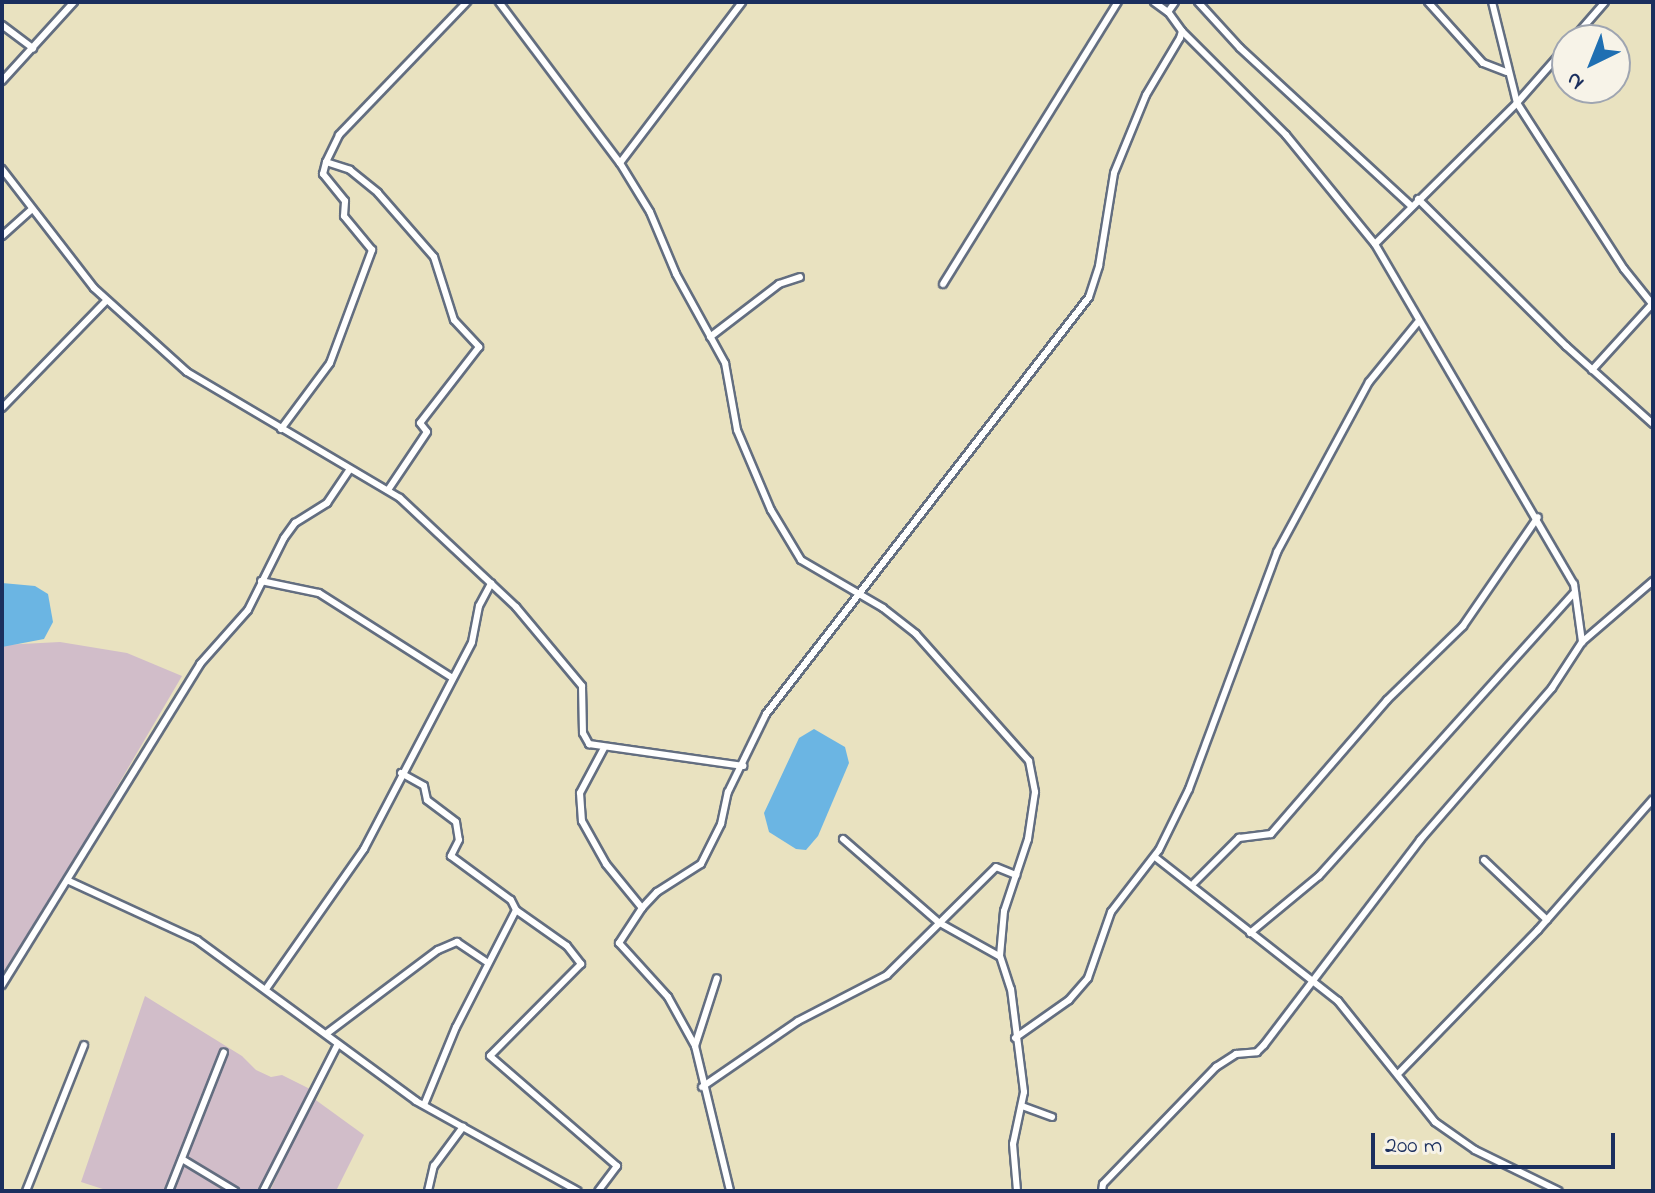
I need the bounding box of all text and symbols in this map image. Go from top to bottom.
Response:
north arrow [1551,24,1631,104]
text: N [1560,63,1592,97]
scale bar [1375,1117,1619,1167]
text: 200 m [1385,1129,1442,1164]

